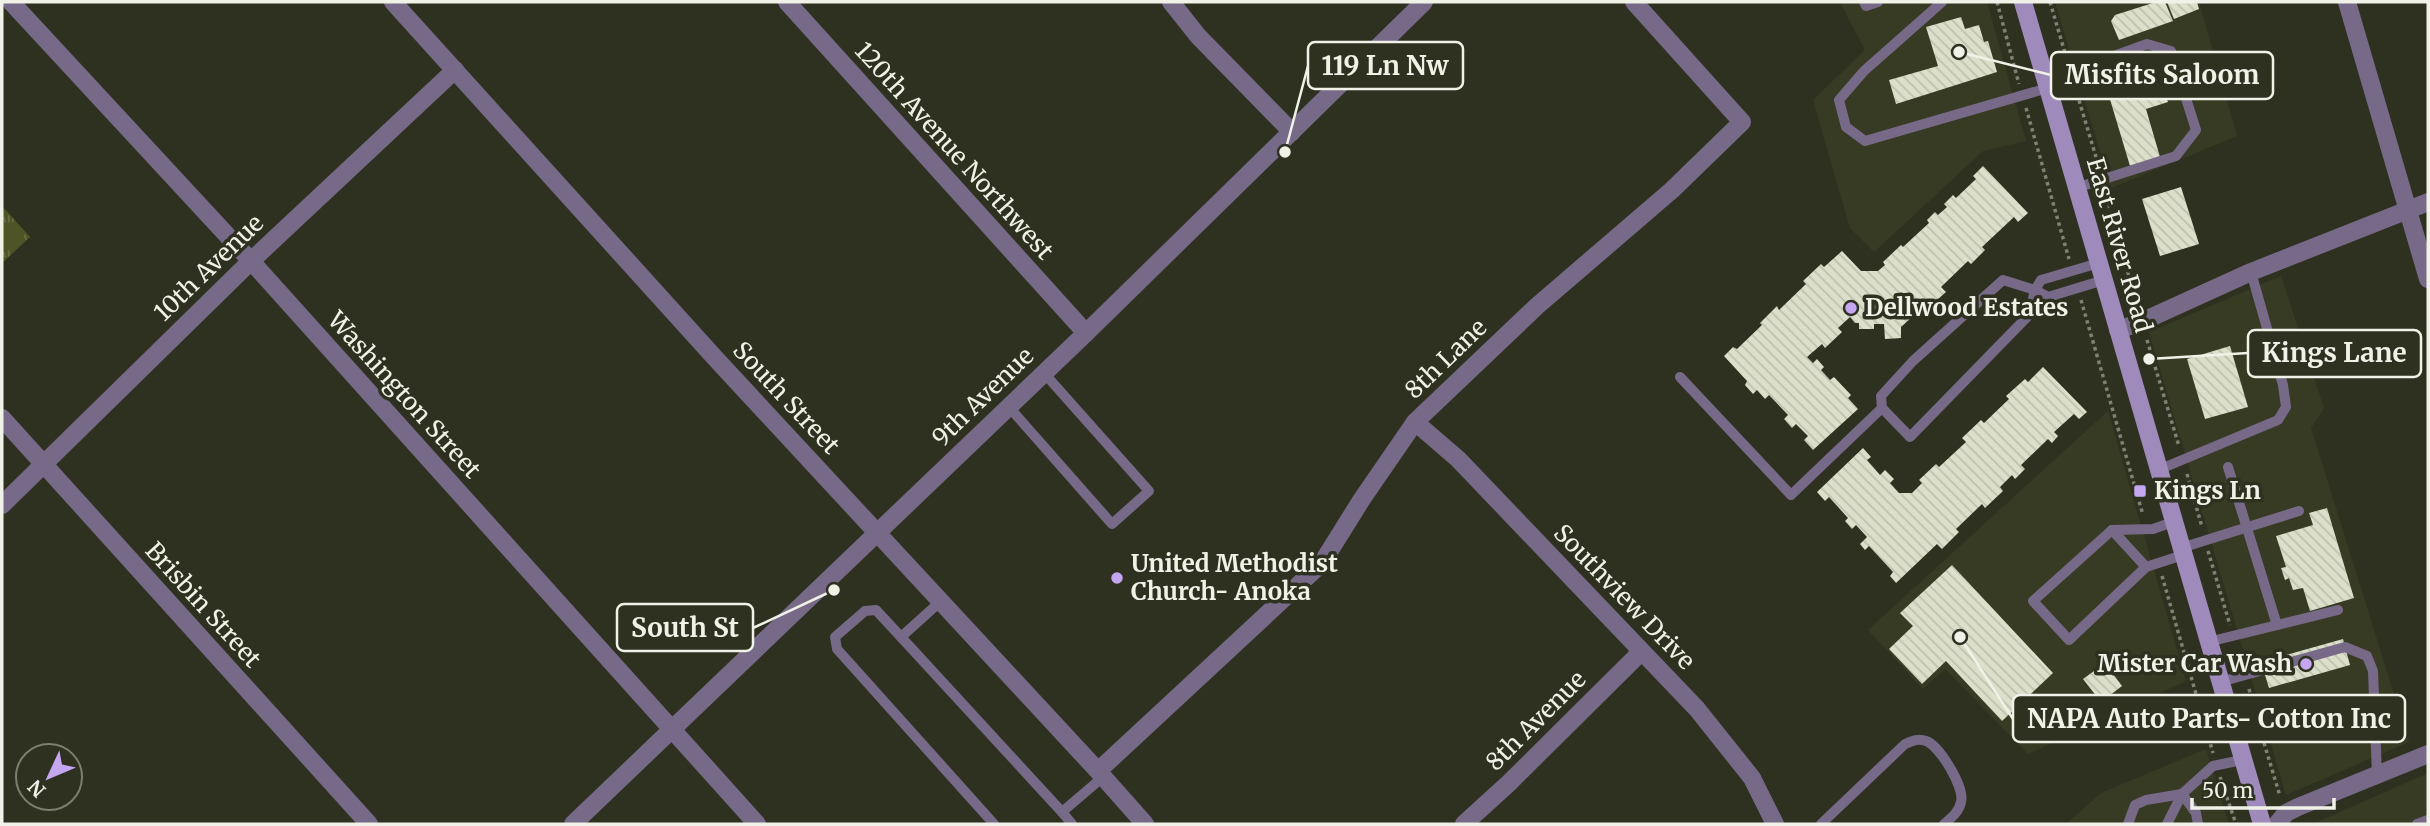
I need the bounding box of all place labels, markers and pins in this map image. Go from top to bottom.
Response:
callout: 119 Ln Nw [1308,42,1463,89]
callout: Misfits Saloom [2051,52,2273,99]
place label: Dellwood Estates [1865,292,2069,323]
marker: Dellwood Estates [1843,300,1859,316]
callout: Kings Lane [2248,330,2421,377]
place label: Kings Ln [2154,475,2261,506]
marker: Kings Ln [2132,483,2148,499]
place label: United Methodist Church- Anoka [1131,548,1338,607]
marker: United Methodist Church- Anoka [1109,570,1125,586]
callout: South St [617,604,753,651]
place label: Mister Car Wash [2097,648,2292,679]
marker: Mister Car Wash [2298,656,2314,672]
callout: NAPA Auto Parts- Cotton Inc [2013,695,2405,742]

